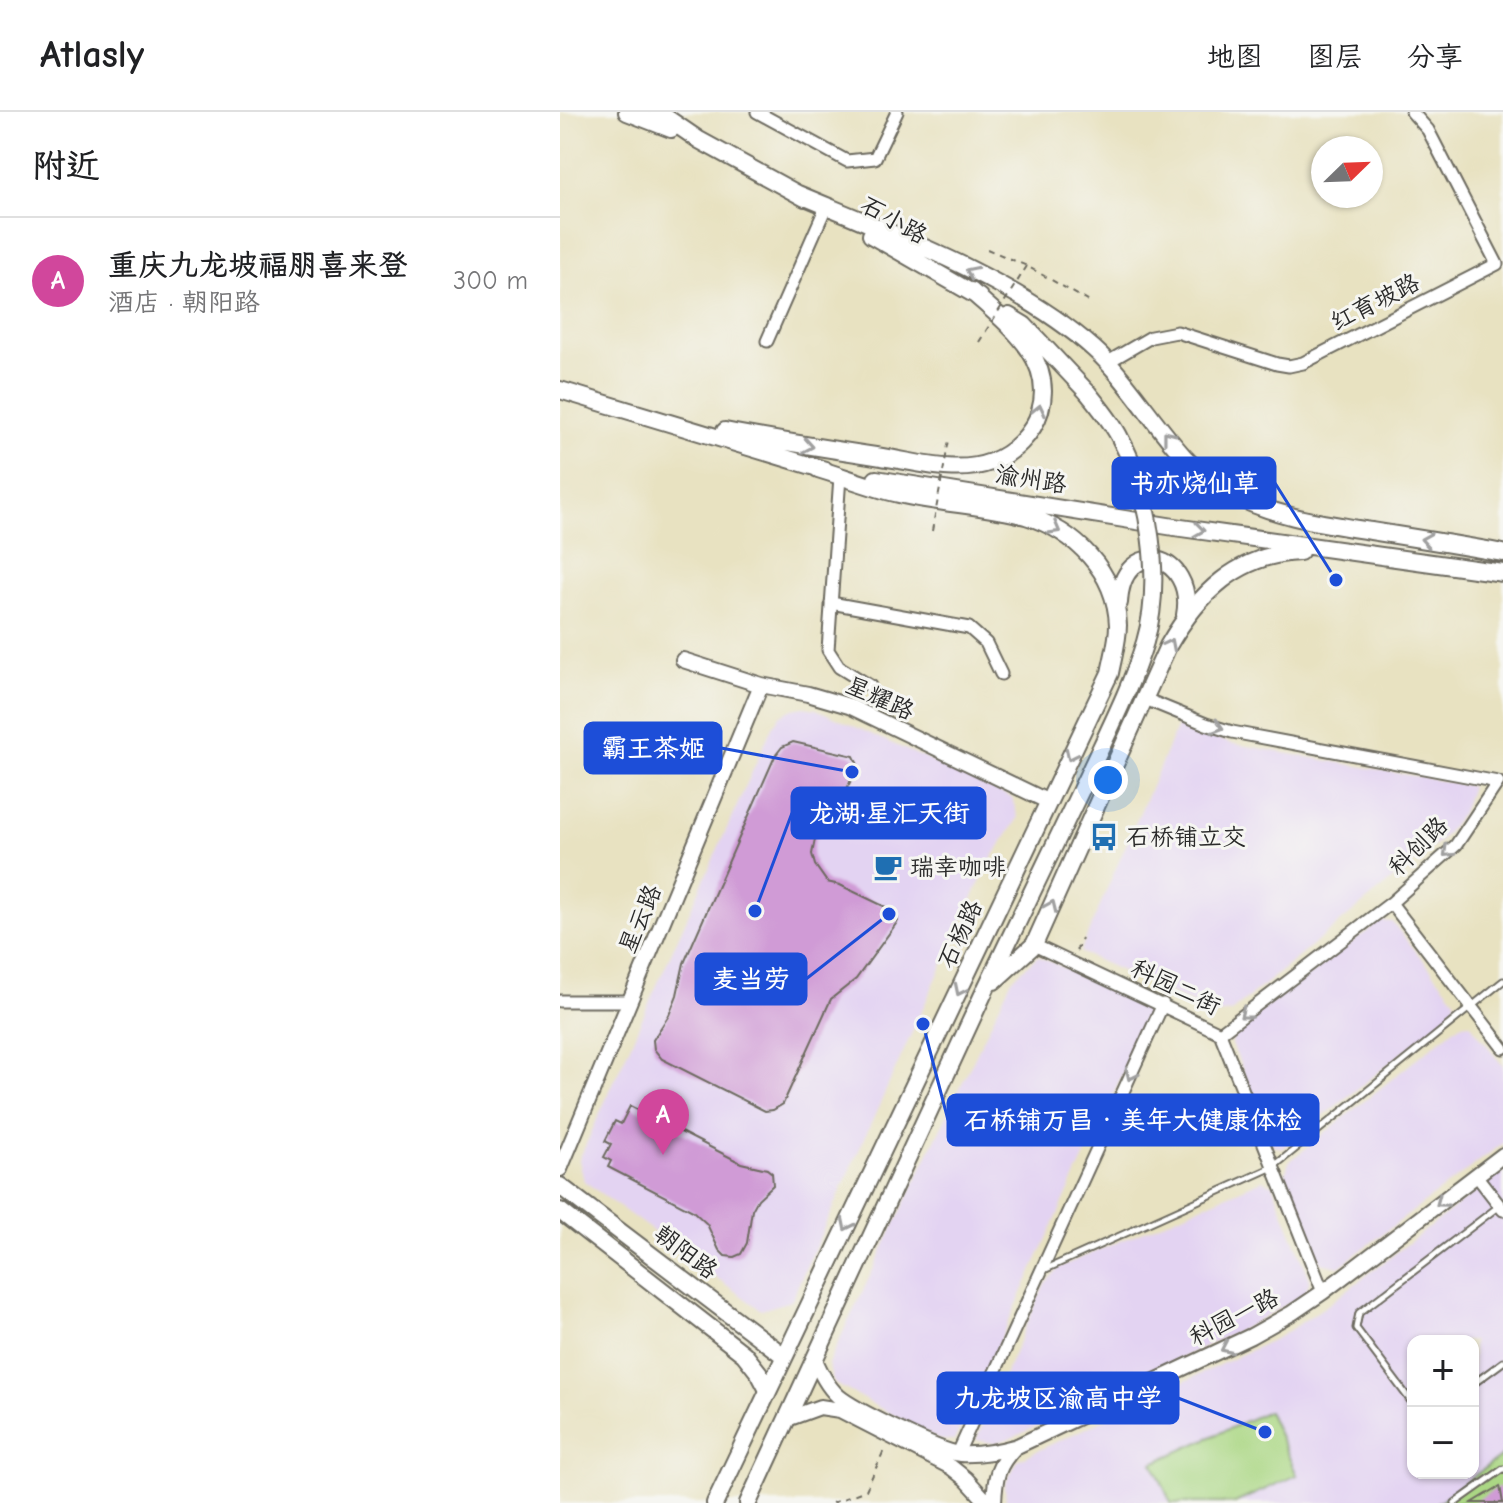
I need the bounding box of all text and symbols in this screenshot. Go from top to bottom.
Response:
text: Atlasly [40,33,144,77]
text: 地图 [1207,41,1263,73]
text: 图层 [1307,41,1363,73]
text: 分享 [1407,41,1463,73]
north arrow [1311,136,1383,208]
text: 附近 [32,146,100,186]
street label: 石小路 [856,190,932,250]
text: 重庆九龙坡福朋喜来登 [108,248,408,283]
text: A [51,266,65,296]
text: 300 m [453,266,528,296]
one-way arrow [965,266,980,281]
street label: 红育坡路 [1326,268,1424,336]
text: 酒店 · 朝阳路 [108,288,260,318]
one-way arrow [1029,403,1046,417]
one-way arrow [1164,430,1178,445]
one-way arrow [801,437,814,454]
callout: 书亦烧仙草 [1113,458,1275,508]
street label: 渝州路 [993,460,1069,498]
text: 书亦烧仙草 [1129,469,1259,499]
one-way arrow [1046,519,1061,535]
one-way arrow [1192,521,1206,538]
one-way arrow [1419,532,1433,549]
one-way arrow [1160,638,1176,653]
street label: 星耀路 [841,671,919,725]
one-way arrow [1210,718,1224,734]
callout: 霸王茶姬 [585,723,721,773]
text: 霸王茶姬 [601,734,705,764]
one-way arrow [1065,747,1081,762]
your location [1088,760,1128,800]
callout: 龙湖·星汇天街 [792,788,985,838]
text: 龙湖·星汇天街 [808,799,970,829]
street label: 科创路 [1383,811,1453,881]
bus stop icon: 石桥铺立交 [1089,822,1119,852]
place label: 石桥铺立交 [1126,823,1246,851]
one-way arrow [1443,842,1457,857]
cafe icon: 瑞幸咖啡 [873,852,903,882]
place label: 瑞幸咖啡 [910,853,1006,881]
street label: 星云路 [613,880,667,958]
street label: 石杨路 [932,895,988,973]
one-way arrow [1041,900,1057,915]
street label: 科园二街 [1127,953,1225,1021]
callout: 麦当劳 [696,954,806,1004]
text: 麦当劳 [712,965,790,995]
one-way arrow [954,982,969,997]
one-way arrow [1239,1004,1254,1018]
one-way arrow [1124,1067,1140,1082]
pin: A [637,1089,689,1155]
callout: 石桥铺万昌‧美年大健康体检 [948,1095,1318,1145]
text: 石桥铺万昌‧美年大健康体检 [964,1106,1302,1136]
one-way arrow [1435,1193,1450,1207]
one-way arrow [841,1216,857,1231]
street label: 朝阳路 [649,1219,723,1285]
street label: 科园一路 [1185,1283,1283,1351]
map controls [1407,1335,1479,1479]
button: + [1407,1335,1479,1407]
one-way arrow [1220,1338,1235,1354]
callout: 九龙坡区渝高中学 [938,1373,1178,1423]
text: 九龙坡区渝高中学 [954,1384,1162,1414]
button: − [1407,1407,1479,1479]

